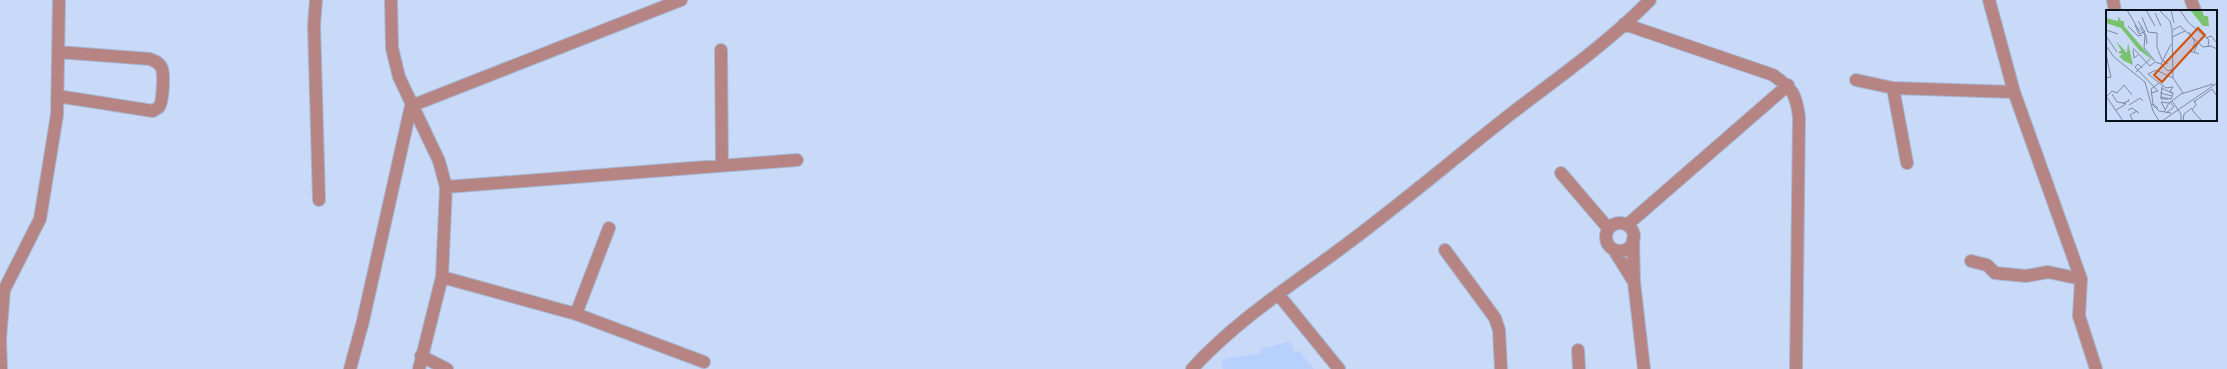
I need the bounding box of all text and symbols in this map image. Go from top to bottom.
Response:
inset map [2106,10,2217,121]

